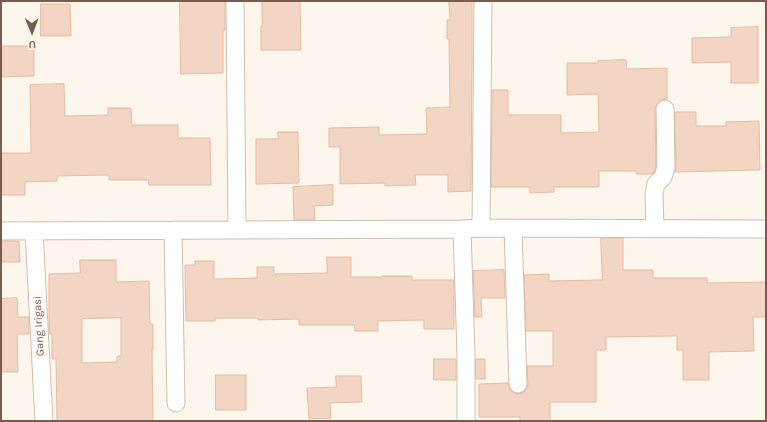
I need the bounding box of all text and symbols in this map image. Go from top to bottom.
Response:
north arrow [12,12,52,52]
text: U [28,38,36,51]
street label: Gang Irigasi [31,296,47,356]

